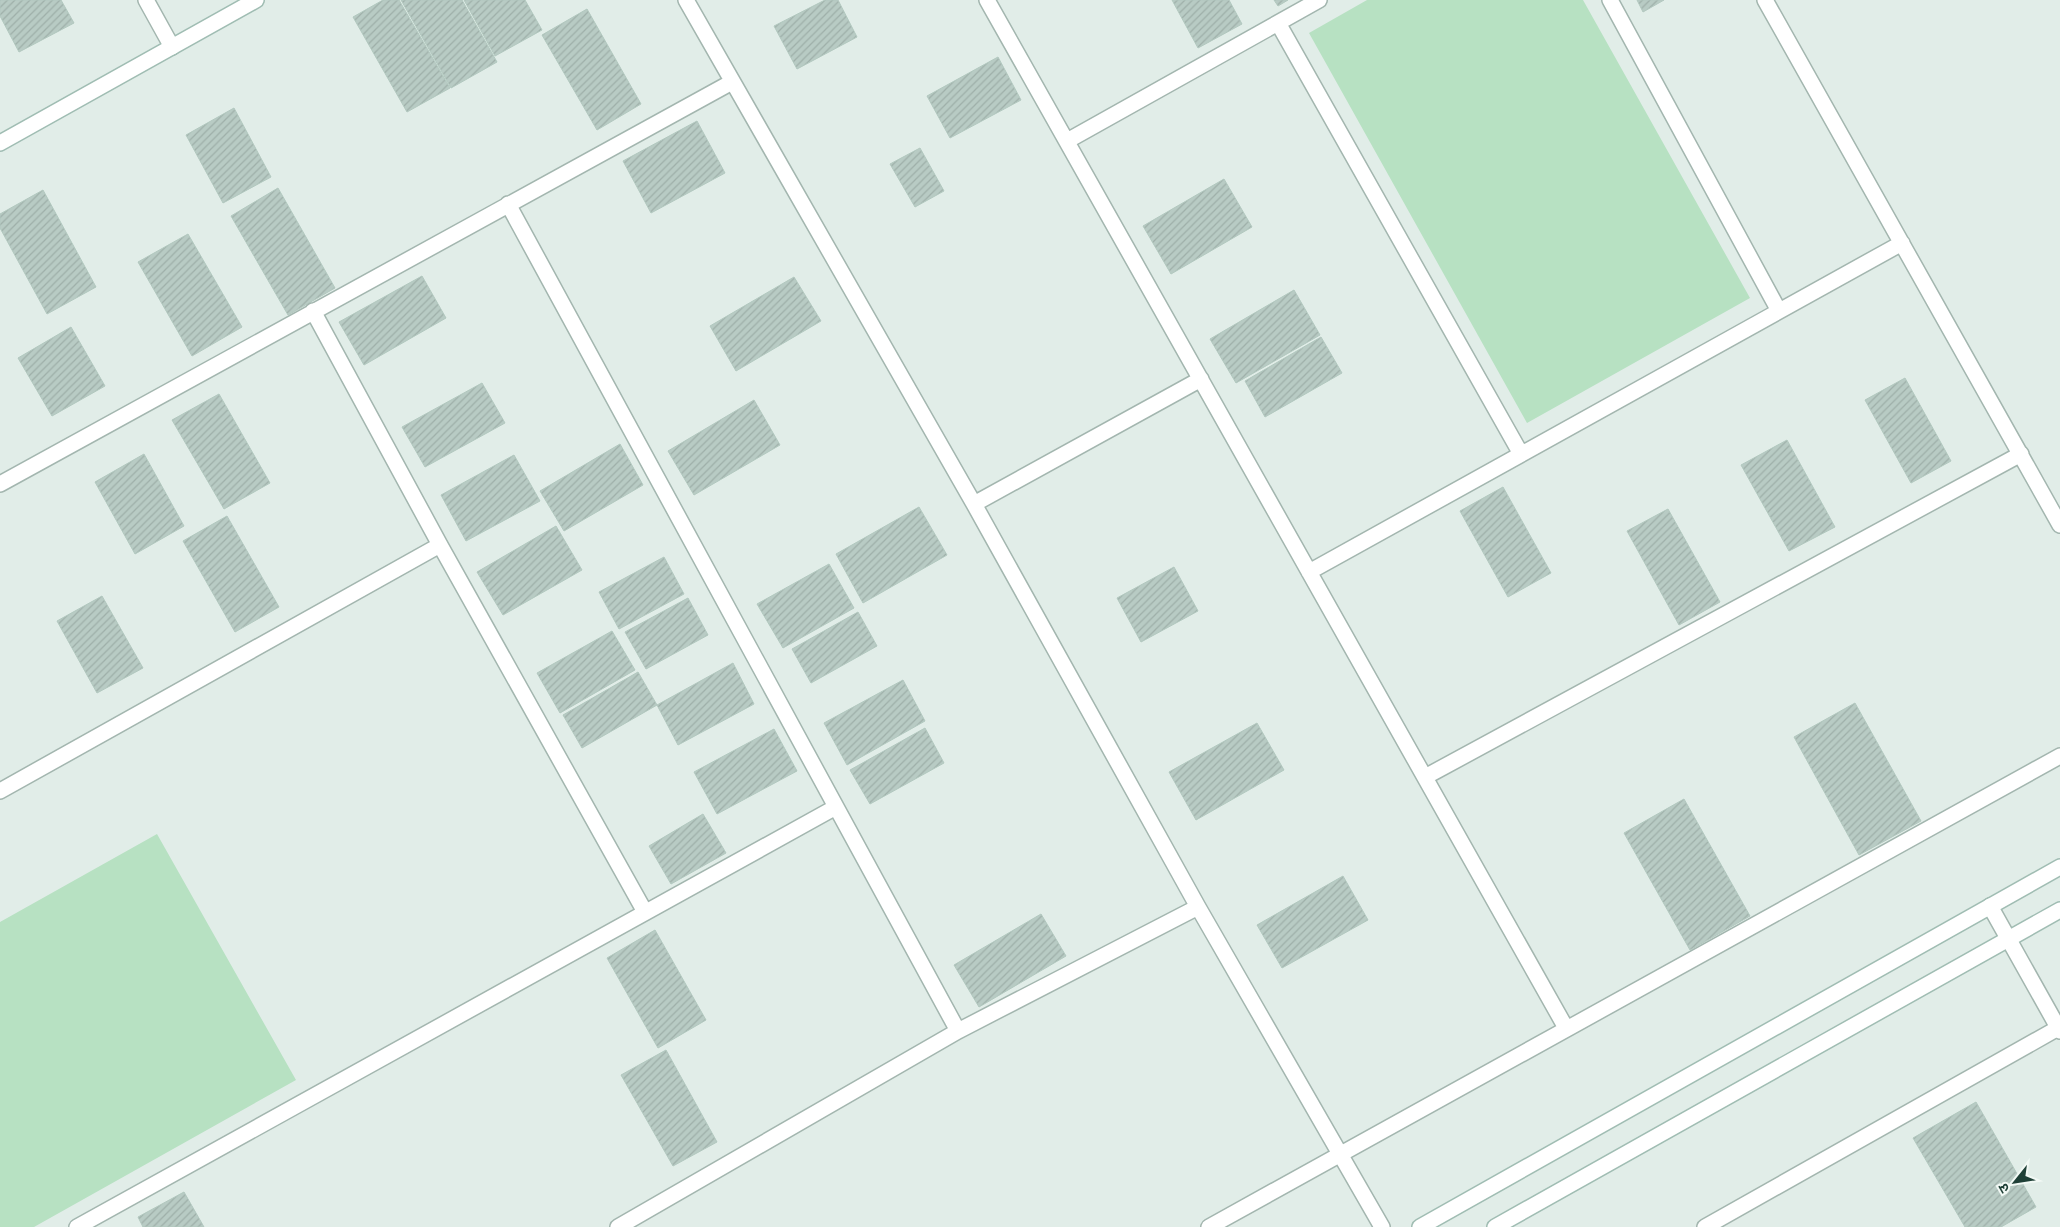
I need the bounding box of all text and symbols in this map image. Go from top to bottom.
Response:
north arrow [1990,1157,2040,1207]
text: उ [1995,1179,2014,1196]

